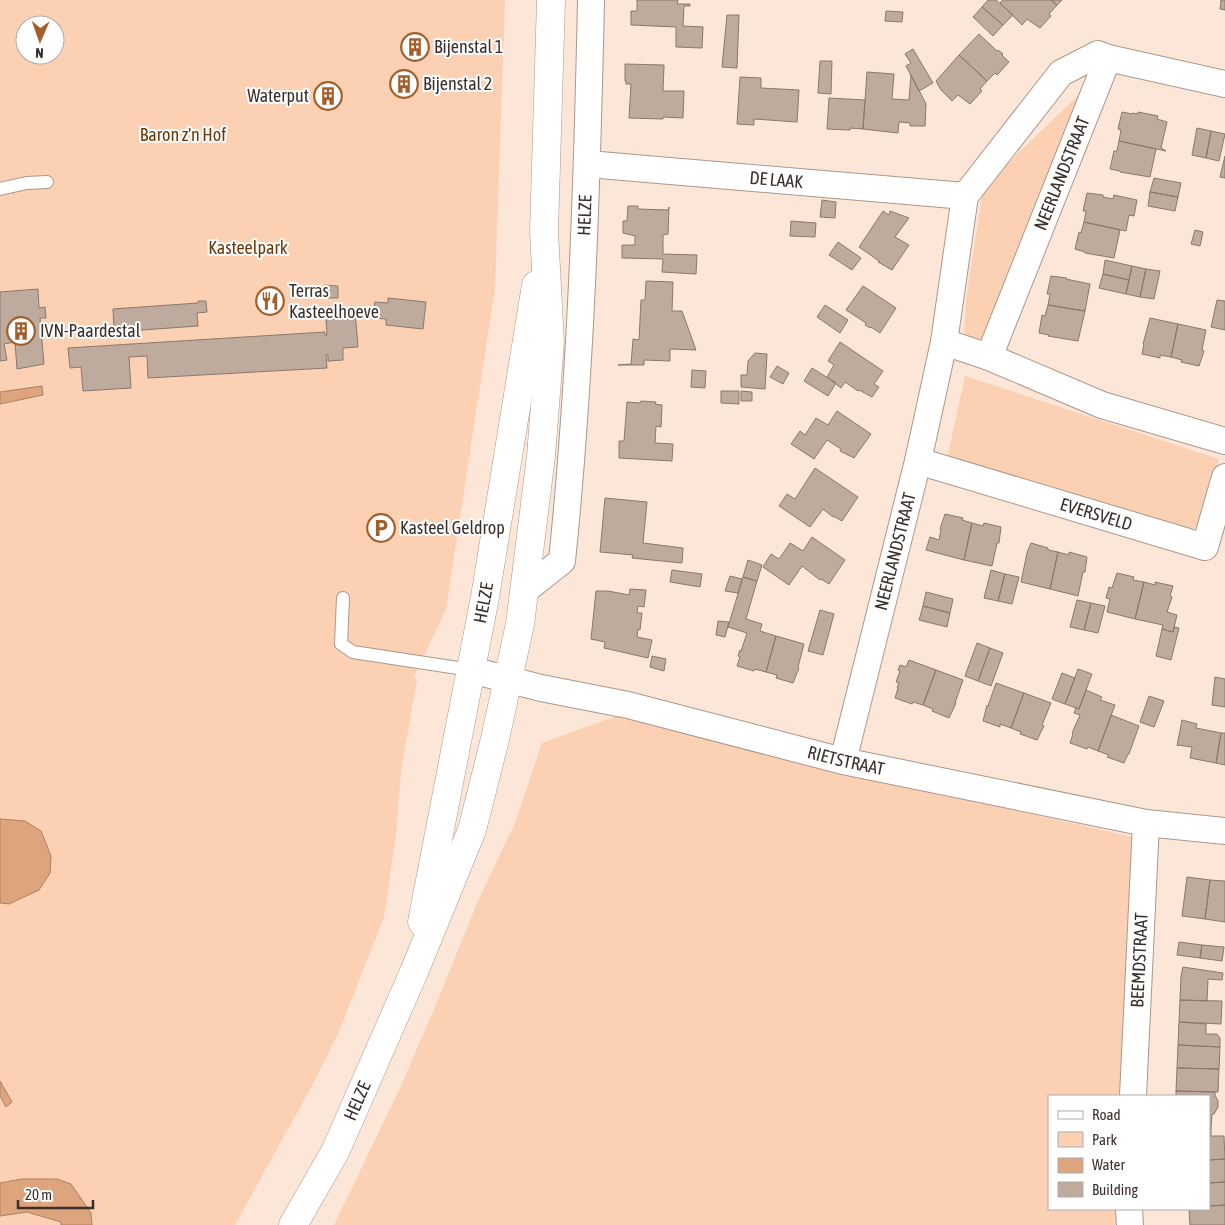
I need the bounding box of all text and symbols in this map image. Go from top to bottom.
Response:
north arrow [15,15,65,65]
building icon: Bijenstal 1 [400,32,430,62]
place label: Bijenstal 1 [434,36,503,57]
text: N [35,45,44,61]
building icon: Bijenstal 2 [389,69,419,99]
place label: Bijenstal 2 [423,73,492,94]
building icon: Waterput [313,81,343,111]
place label: Waterput [247,85,309,106]
street label: NEERLANDSTRAAT [1030,113,1094,233]
park label: Baron z'n Hof [140,124,226,145]
street label: DE LAAK [749,167,804,192]
street label: HELZE [573,194,596,236]
park label: Kasteelpark [208,237,288,258]
place label: Terras Kasteelhoeve [289,280,379,322]
restaurant icon: Terras Kasteelhoeve [255,286,285,316]
building icon: IVN-Paardestal [6,316,36,346]
place label: IVN-Paardestal [40,320,141,341]
street label: NEERLANDSTRAAT [870,490,920,612]
street label: EVERSVELD [1058,493,1135,535]
parking icon: Kasteel Geldrop [366,513,396,543]
place label: Kasteel Geldrop [400,517,505,538]
street label: HELZE [469,581,497,625]
street label: RIETSTRAAT [805,741,887,779]
street label: BEEMDSTRAAT [1126,912,1152,1008]
street label: HELZE [339,1077,375,1124]
legend [1048,1095,1210,1210]
text: Road [1092,1106,1121,1123]
text: Park [1092,1131,1117,1148]
text: Water [1092,1156,1125,1173]
scale bar [18,1178,92,1210]
text: Building [1092,1181,1138,1198]
text: 20 m [25,1186,52,1203]

